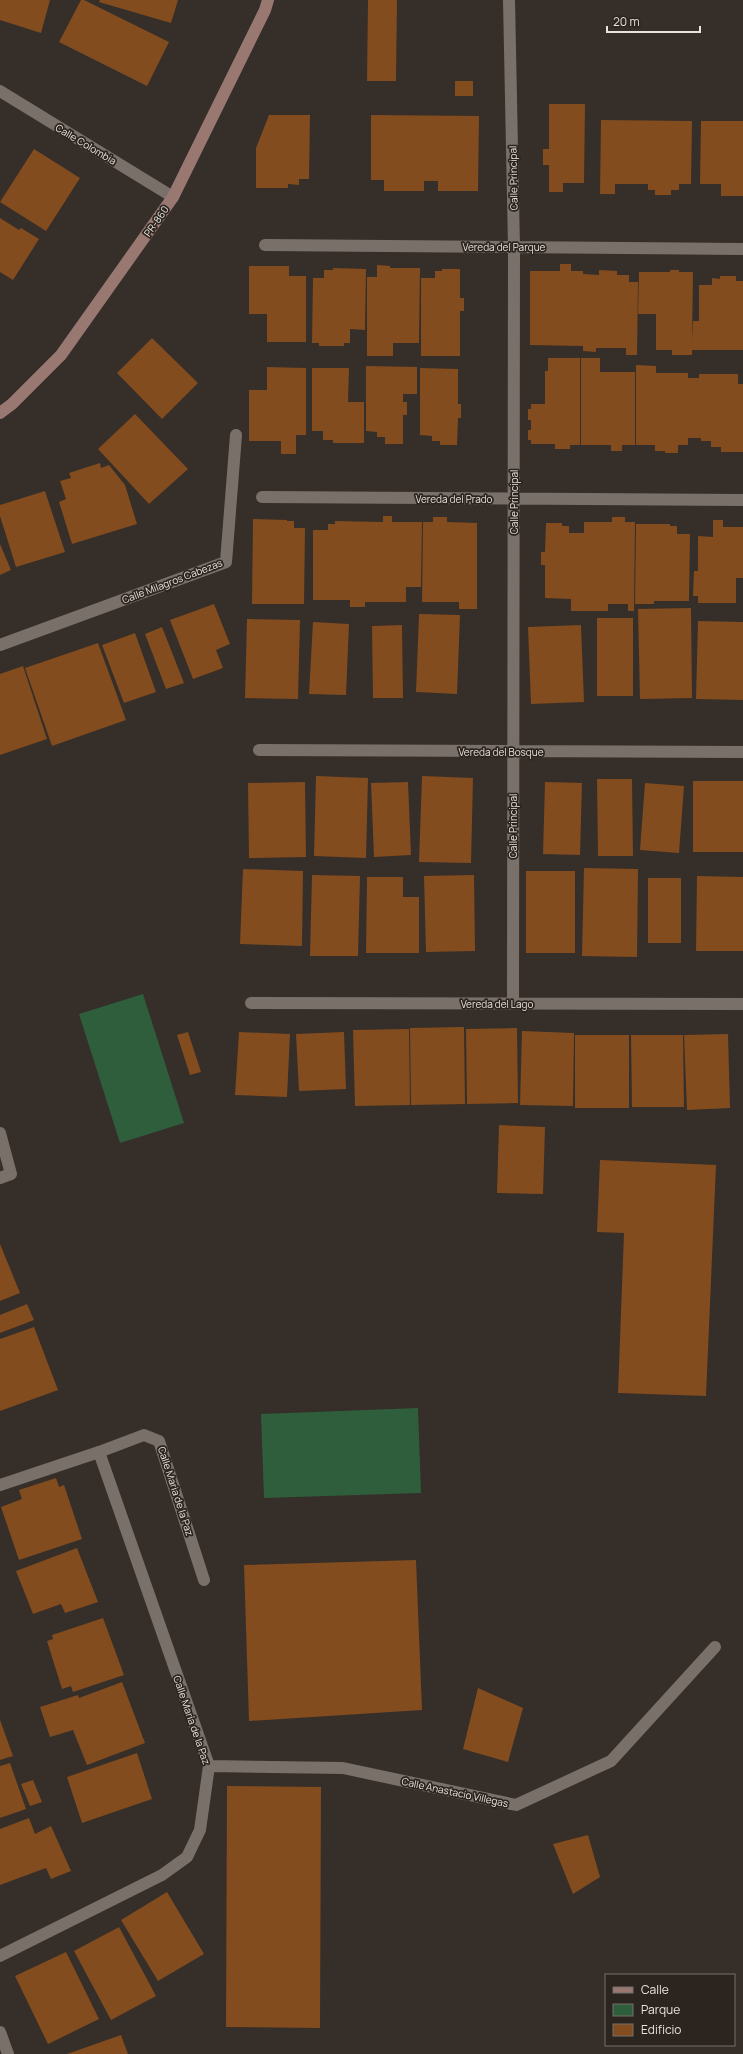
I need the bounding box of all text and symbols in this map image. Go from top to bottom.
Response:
scale bar [607,8,700,34]
text: 20 m [613,13,640,30]
street label: Calle Colombia [53,120,119,168]
street label: Calle Principal [505,146,521,210]
street label: PR-860 [140,203,172,239]
street label: Vereda del Parque [463,240,546,254]
street label: Calle Principal [507,470,521,534]
street label: Vereda del Prado [415,492,493,506]
street label: Calle Milagros Cabezas [120,555,224,607]
street label: Vereda del Bosque [458,745,544,759]
street label: Calle Principal [506,794,520,858]
street label: Vereda del Lago [461,997,533,1011]
street label: Calle Maria de la Paz [155,1445,197,1537]
street label: Calle María de la Paz [170,1674,214,1766]
street label: Calle Anastacio Villegas [400,1774,510,1810]
legend [605,1974,735,2046]
text: Calle [641,1981,669,1998]
text: Parque [641,2001,680,2018]
text: Edificio [641,2021,681,2038]

